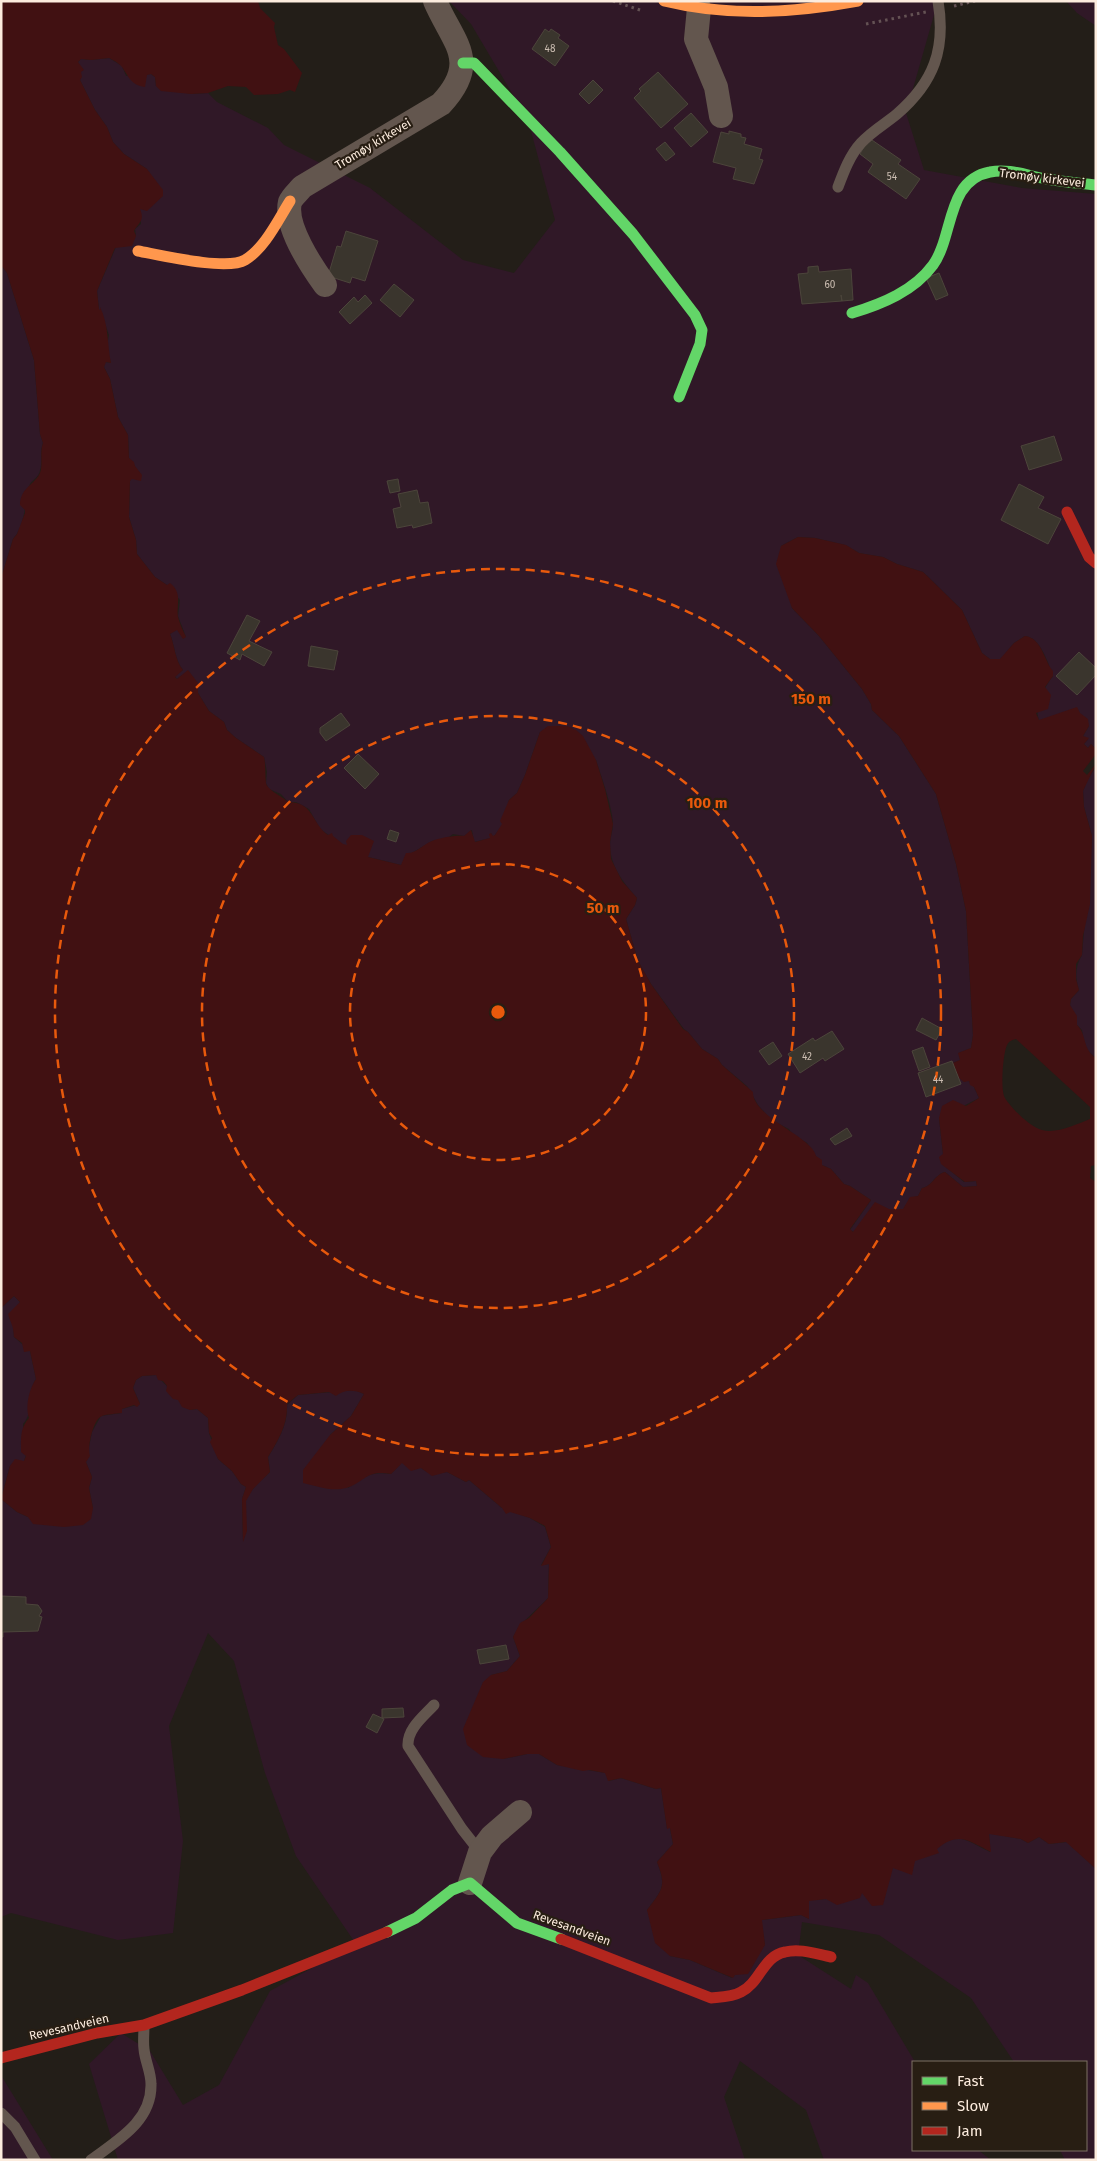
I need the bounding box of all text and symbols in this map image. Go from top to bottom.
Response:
house number: 48 [545,43,556,55]
street label: Tromøy kirkevei [333,116,413,172]
street label: Tromøy kirkevei [999,166,1085,190]
house number: 54 [887,171,898,183]
house number: 60 [825,279,836,291]
text: 150 m [791,690,831,708]
text: 100 m [687,794,727,812]
text: 50 m [586,899,620,917]
centre of rings [489,1003,507,1021]
house number: 42 [802,1051,812,1063]
house number: 44 [933,1074,944,1086]
street label: Revesandveien [531,1907,613,1949]
street label: Revesandveien [28,2011,110,2043]
legend [912,2061,1087,2151]
text: Fast [957,2072,984,2090]
text: Slow [957,2097,989,2115]
text: Jam [957,2122,983,2140]

